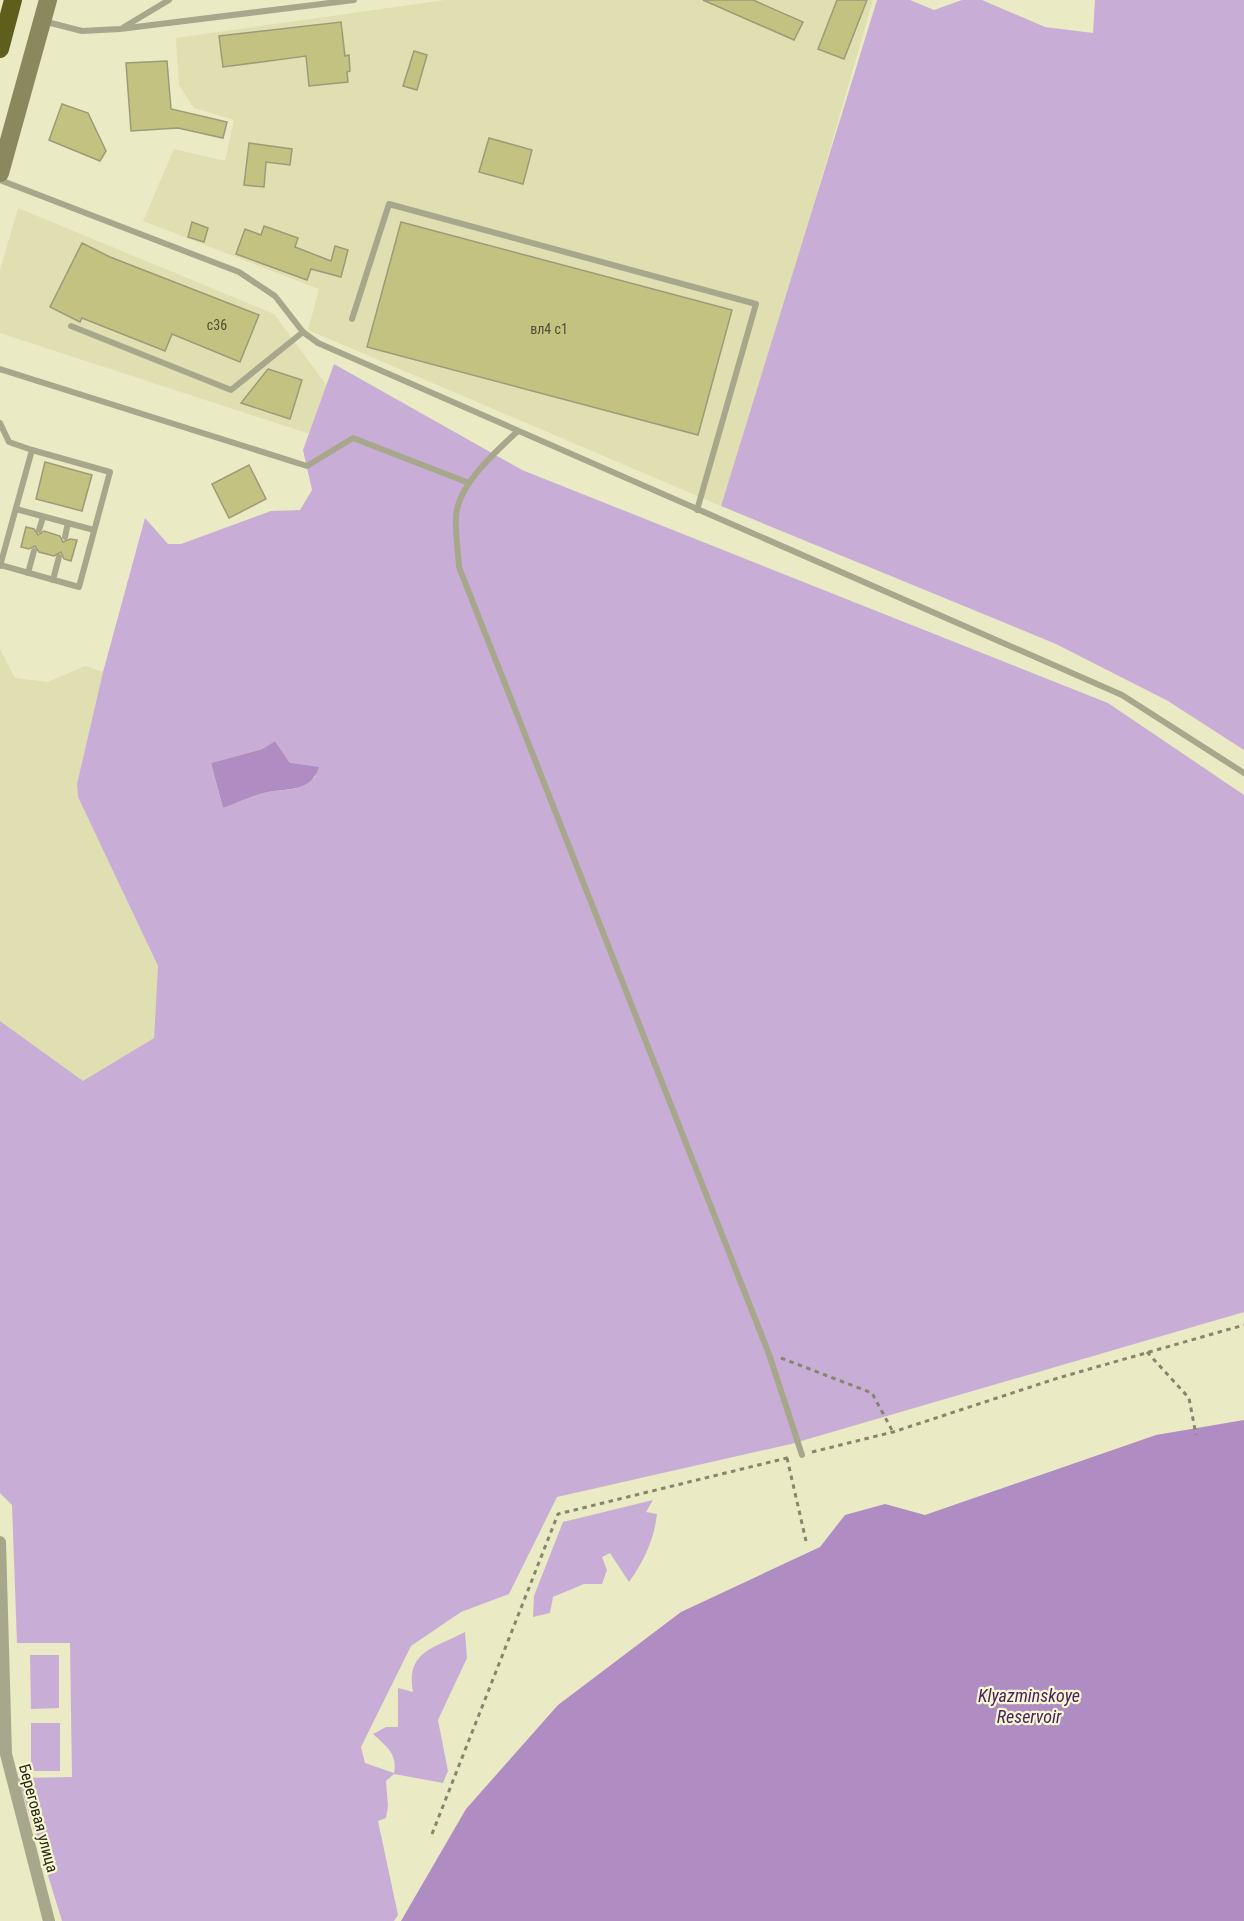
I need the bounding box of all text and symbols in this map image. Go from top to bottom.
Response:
house number: с36 [207,317,227,333]
house number: вл4 с1 [530,321,568,337]
water label: Klyazminskoye Reservoir [978,1685,1080,1727]
street label: Береговая улица [15,1762,62,1874]

